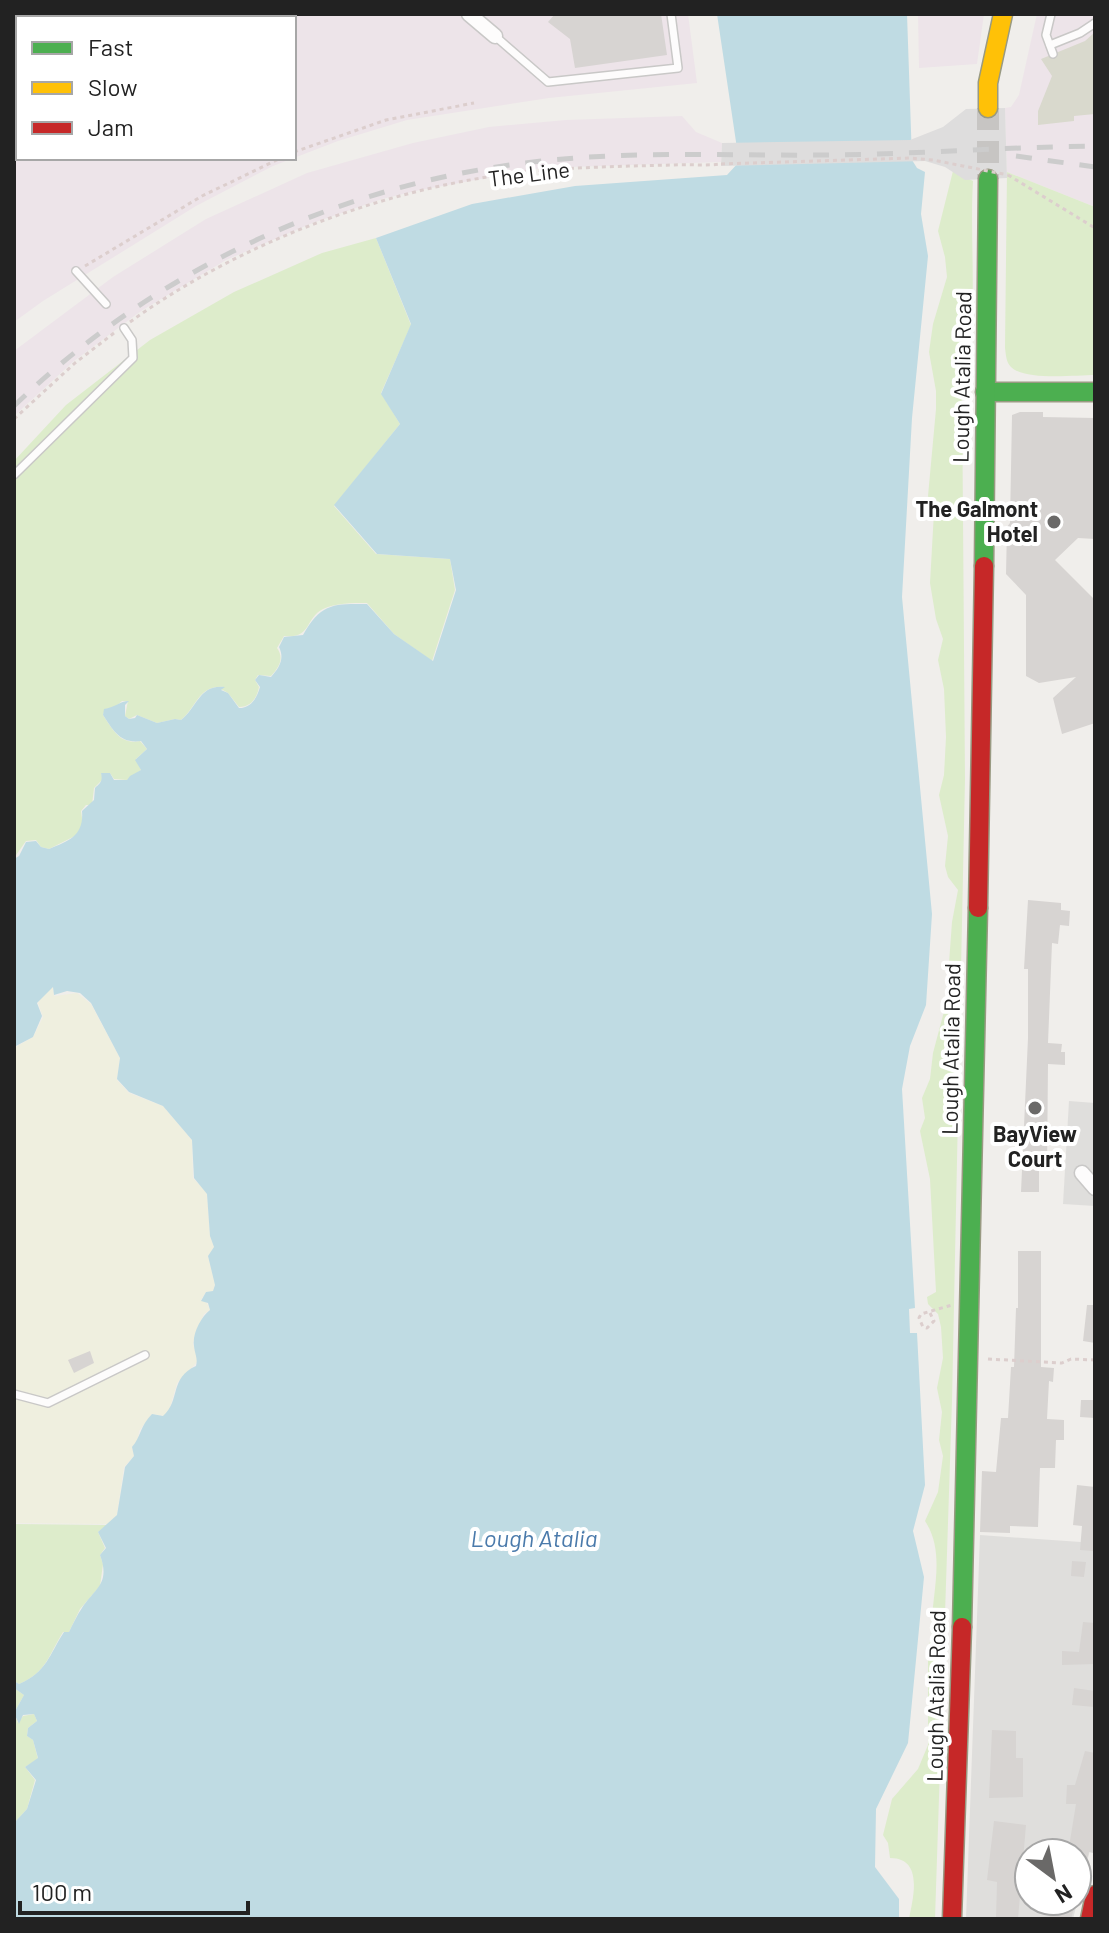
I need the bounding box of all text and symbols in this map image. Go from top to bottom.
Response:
legend [16,16,296,160]
text: Fast [88,32,133,61]
text: Slow [88,72,137,101]
text: Jam [88,112,134,141]
street label: The Line [487,155,571,191]
street label: Lough Atalia Road [947,291,975,463]
place label: The Galmont Hotel [915,495,1038,546]
marker: The Galmont Hotel [1045,513,1063,531]
street label: Lough Atalia Road [936,963,964,1135]
marker: BayView Court [1026,1099,1044,1117]
place label: BayView Court [993,1120,1077,1171]
water label: Lough Atalia [471,1523,597,1552]
street label: Lough Atalia Road [921,1610,949,1782]
north arrow [1013,1837,1093,1917]
scale bar [20,1865,248,1915]
text: 100 m [32,1877,92,1906]
text: N [1051,1880,1077,1910]

